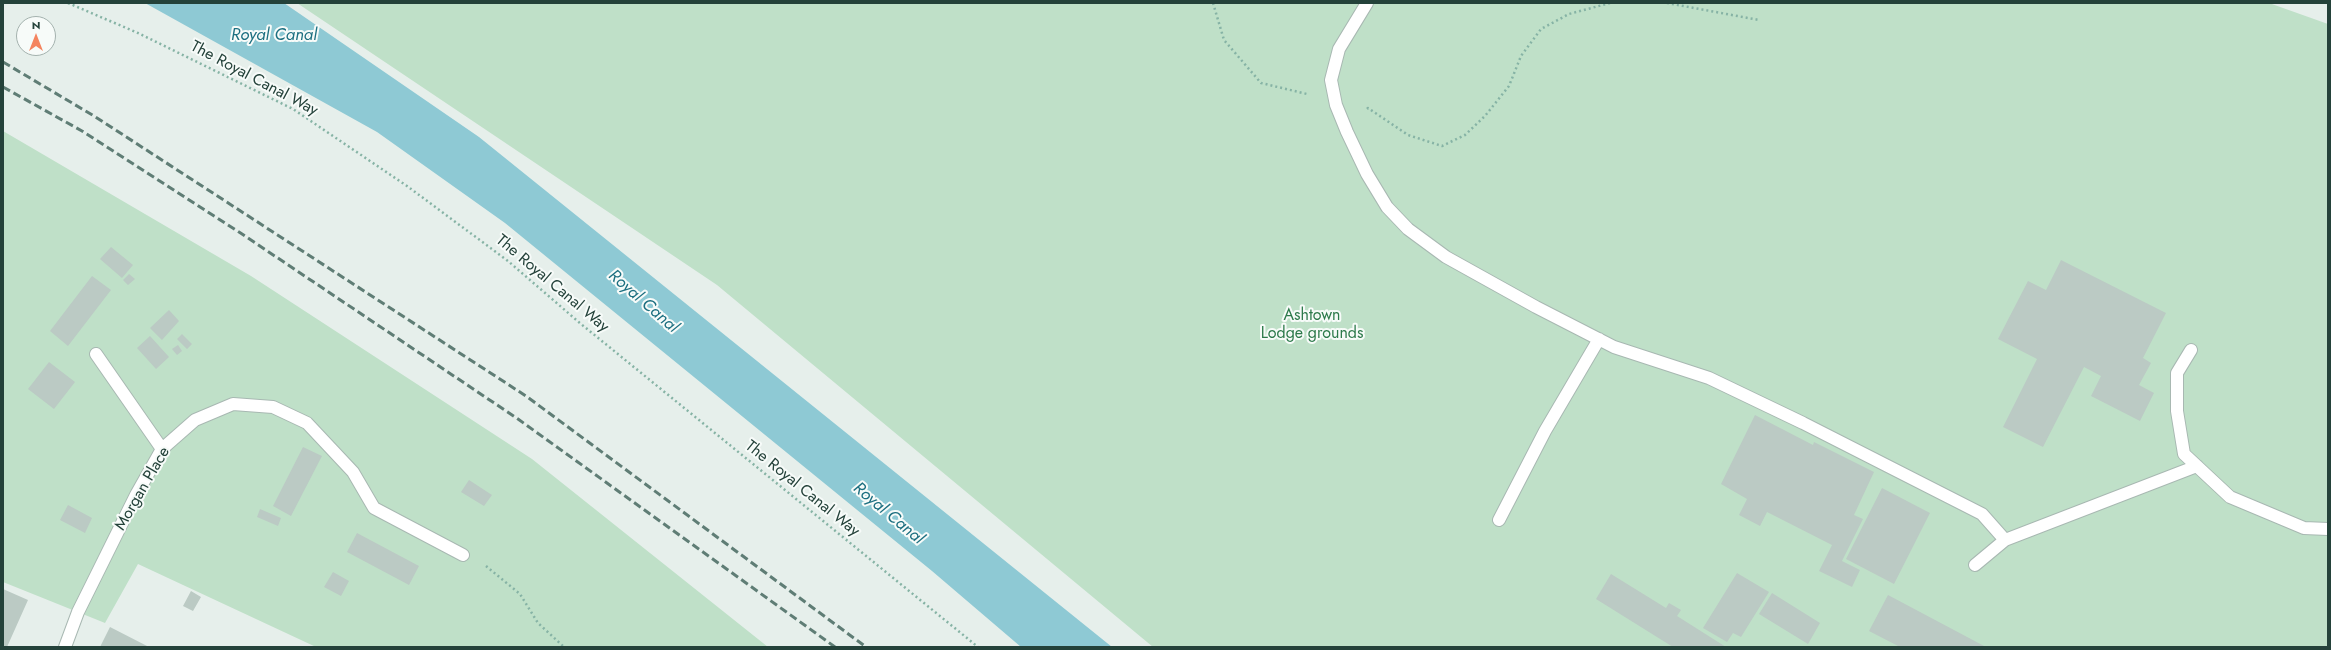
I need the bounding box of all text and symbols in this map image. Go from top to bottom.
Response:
north arrow [16,16,56,56]
text: N [32,17,40,33]
water label: Royal Canal [231,26,317,46]
street label: The Royal Canal Way [187,37,321,121]
street label: The Royal Canal Way [492,231,612,337]
water label: Royal Canal [604,266,682,338]
park label: Ashtown Lodge grounds [1261,306,1363,344]
street label: The Royal Canal Way [741,437,863,541]
street label: Morgan Place [111,444,175,534]
water label: Royal Canal [848,479,928,549]

